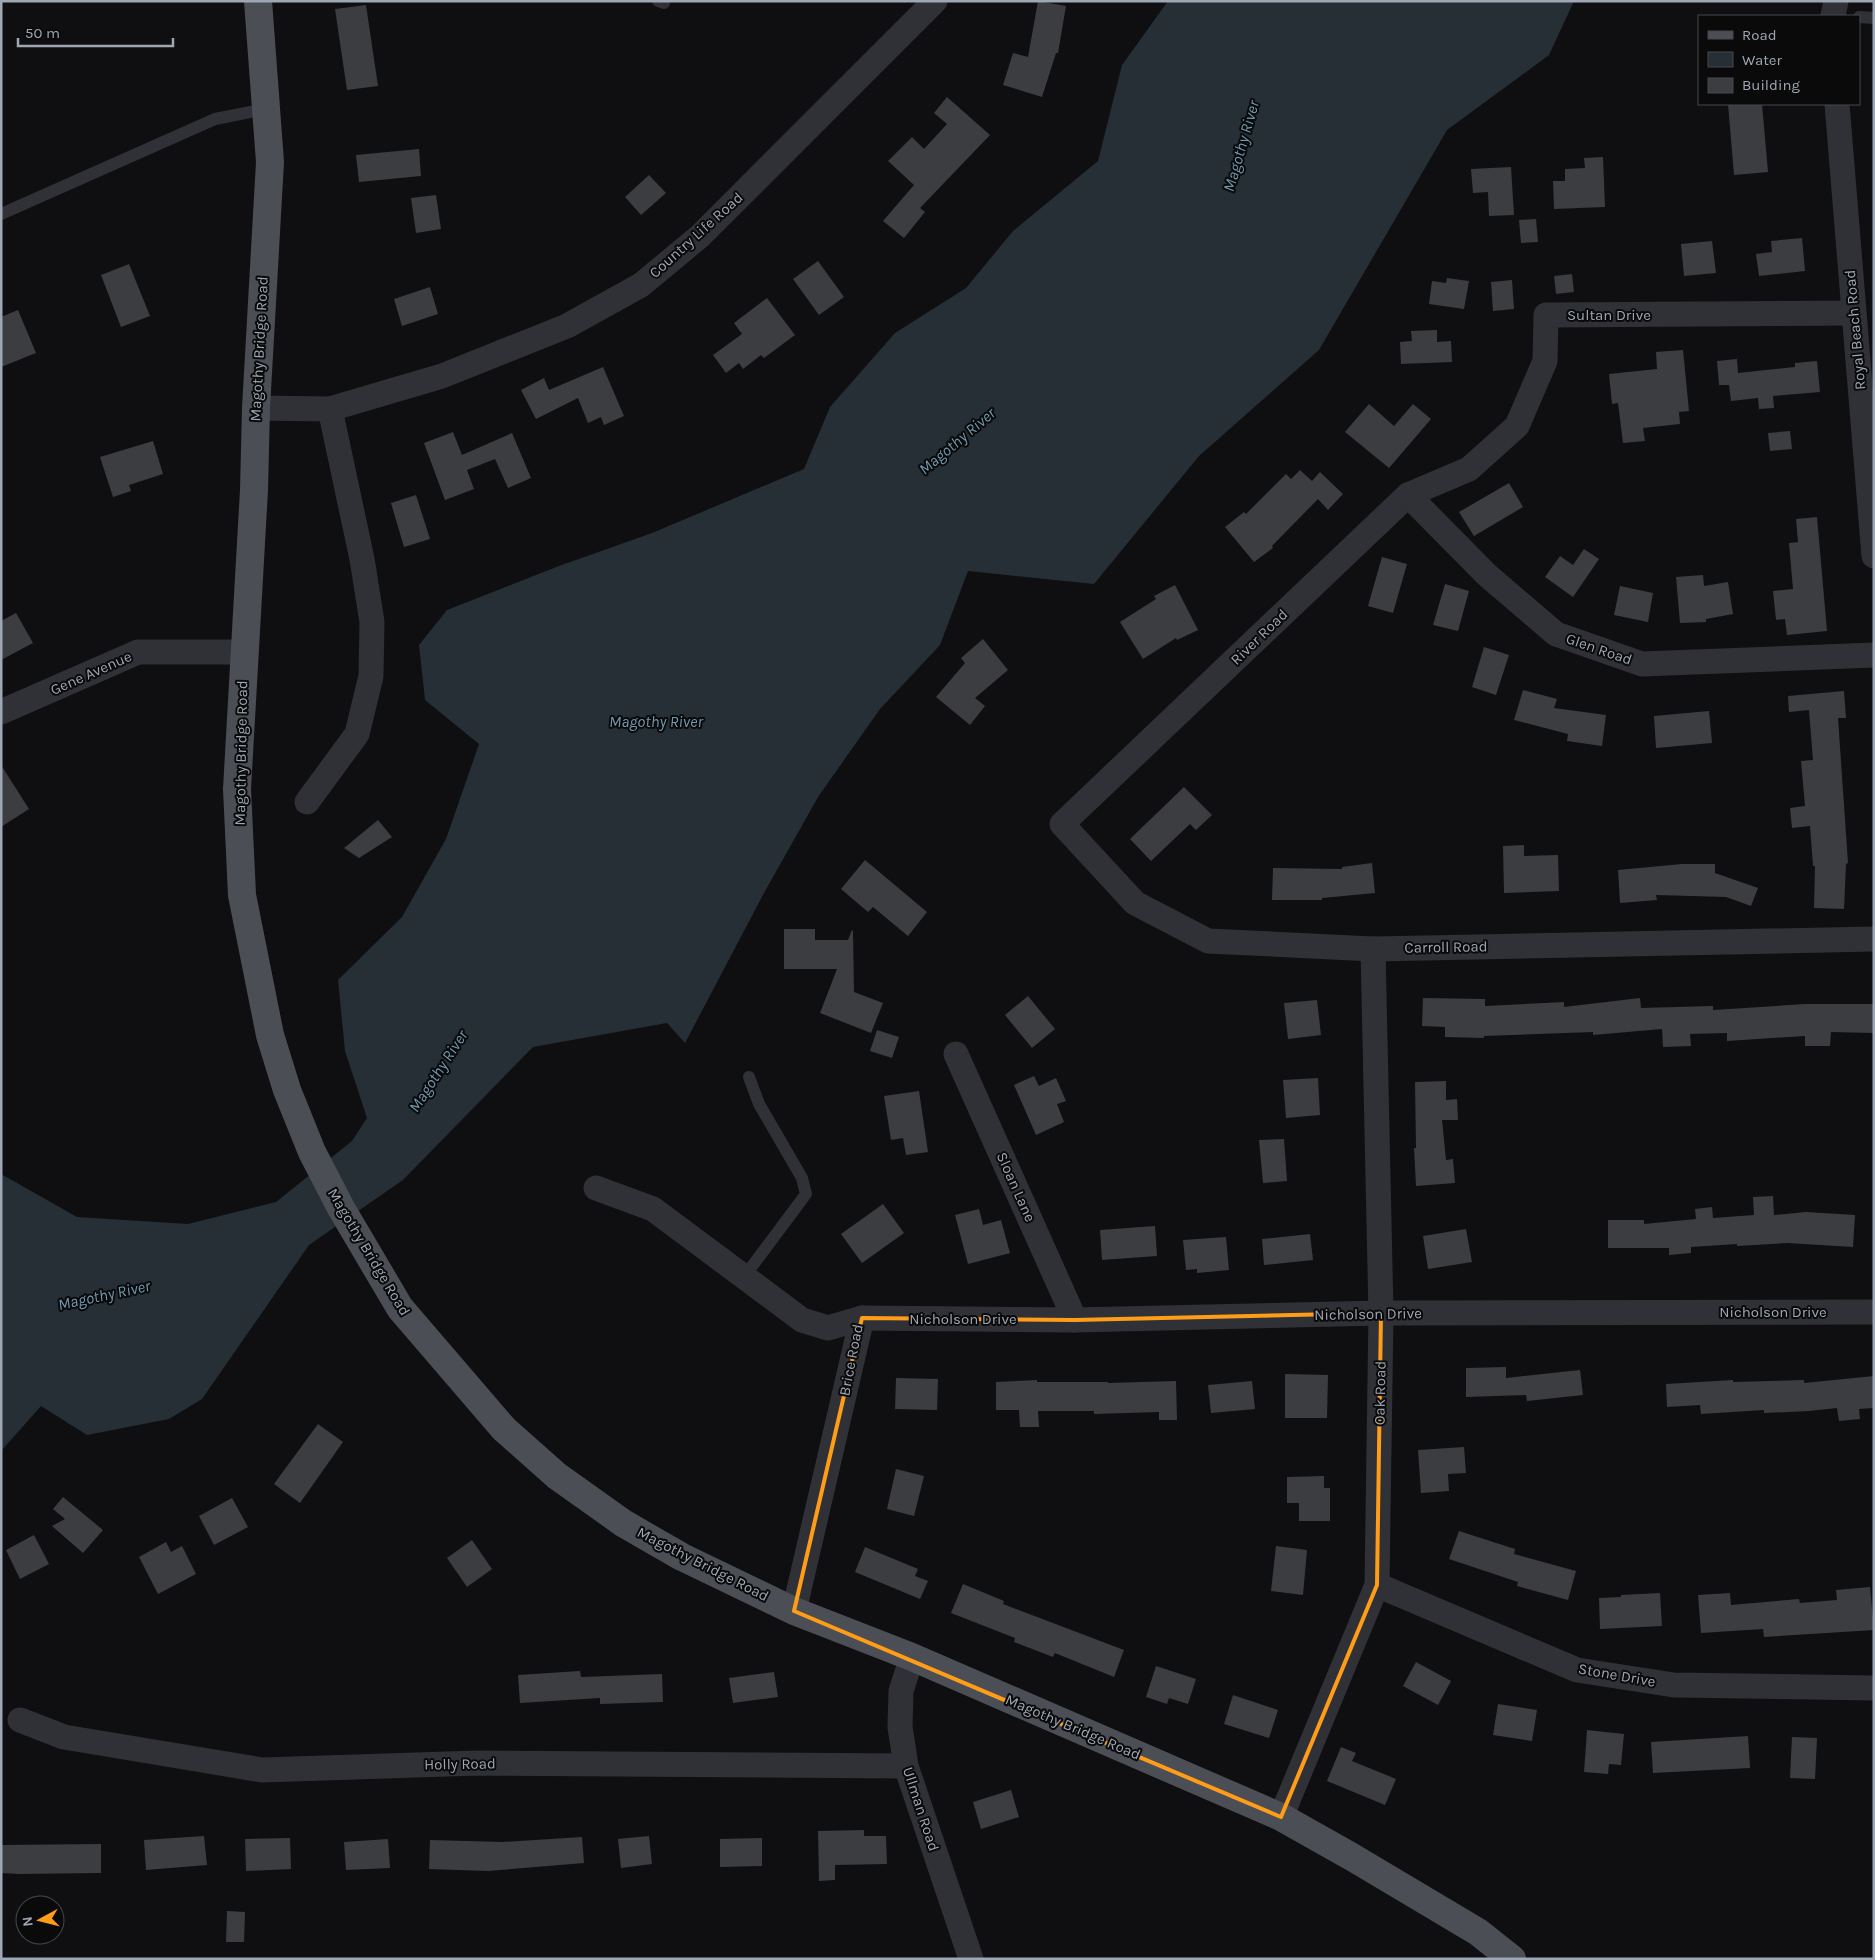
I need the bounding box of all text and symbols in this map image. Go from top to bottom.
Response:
scale bar [18,15,172,47]
legend [1698,15,1860,105]
text: 50 m [25,24,60,42]
text: Road [1742,26,1777,44]
text: Water [1742,51,1783,69]
text: Building [1742,76,1800,94]
water label: Magothy River [1219,98,1263,194]
street label: Country Life Road [646,188,746,282]
street label: Royal Beach Road [1841,269,1869,391]
street label: Magothy Bridge Road [246,276,272,422]
street label: Sultan Drive [1567,306,1651,324]
water label: Magothy River [915,403,1000,479]
street label: River Road [1227,605,1291,669]
street label: Glen Road [1564,629,1634,669]
street label: Gene Avenue [48,647,134,699]
street label: Magothy Bridge Road [231,680,251,826]
water label: Magothy River [609,712,704,731]
street label: Carroll Road [1404,937,1488,957]
water label: Magothy River [404,1026,472,1116]
street label: Sloan Lane [993,1149,1039,1225]
street label: Magothy Bridge Road [324,1185,414,1319]
water label: Magothy River [56,1276,152,1314]
street label: Nicholson Drive [1719,1303,1827,1321]
street label: Nicholson Drive [1314,1304,1422,1324]
street label: Nicholson Drive [909,1310,1017,1328]
street label: Brice Road [835,1323,867,1397]
street label: Oak Road [1370,1361,1390,1425]
street label: Magothy Bridge Road [634,1523,772,1605]
street label: Stone Drive [1577,1659,1657,1691]
street label: Magothy Bridge Road [1003,1690,1143,1764]
street label: Holly Road [424,1754,496,1774]
street label: Ullman Road [899,1765,943,1853]
north arrow [15,1895,65,1945]
text: N [19,1916,37,1928]

